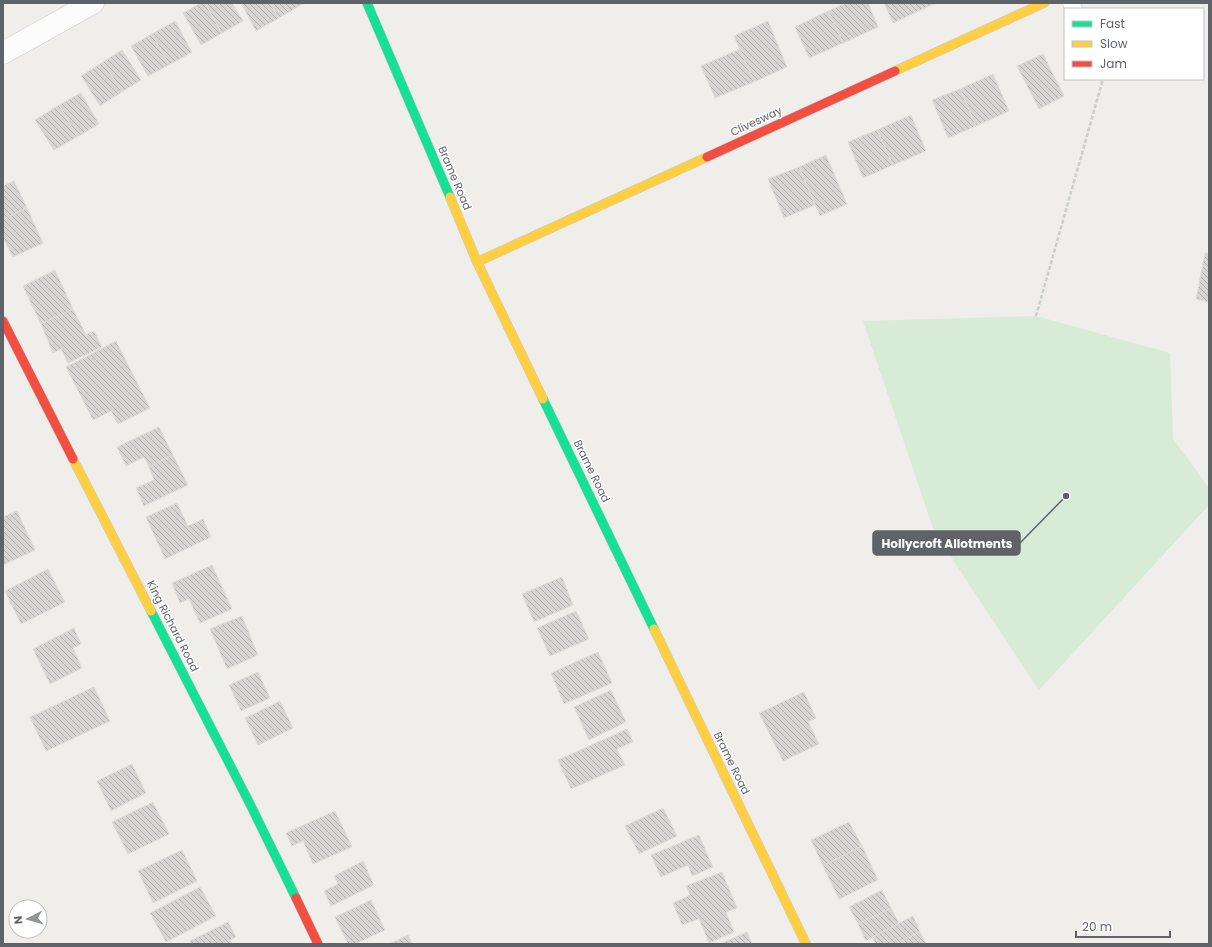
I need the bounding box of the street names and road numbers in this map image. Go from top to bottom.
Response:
street label: Clivesway [728,102,785,140]
street label: Brame Road [434,144,476,212]
street label: Brame Road [570,437,614,505]
street label: King Richard Road [143,578,203,674]
street label: Brame Road [710,729,754,797]

